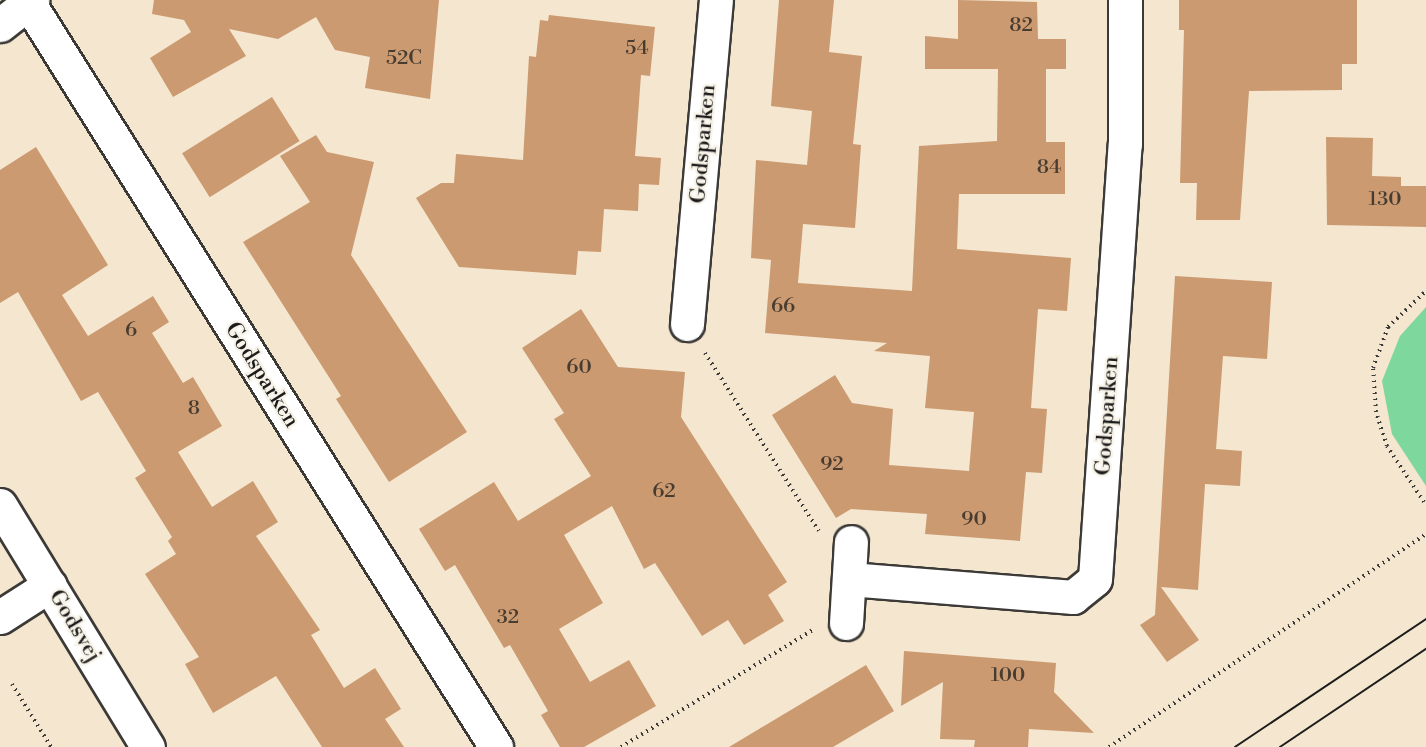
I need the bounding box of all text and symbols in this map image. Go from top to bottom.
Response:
house number: 82 [1009,13,1033,37]
house number: 54 [625,36,649,60]
house number: 52C [386,46,422,70]
street label: Godsparken [685,83,721,205]
house number: 84 [1037,155,1061,179]
house number: 130 [1369,187,1401,211]
house number: 66 [771,294,795,318]
street label: Godsparken [219,317,305,433]
house number: 6 [125,318,137,342]
house number: 60 [566,355,592,379]
street label: Godsparken [1090,356,1124,476]
house number: 8 [188,396,200,420]
house number: 92 [820,452,844,476]
house number: 62 [652,479,676,503]
house number: 90 [961,507,987,531]
street label: Godsvej [43,585,107,667]
house number: 32 [497,605,519,629]
house number: 100 [991,663,1025,687]

